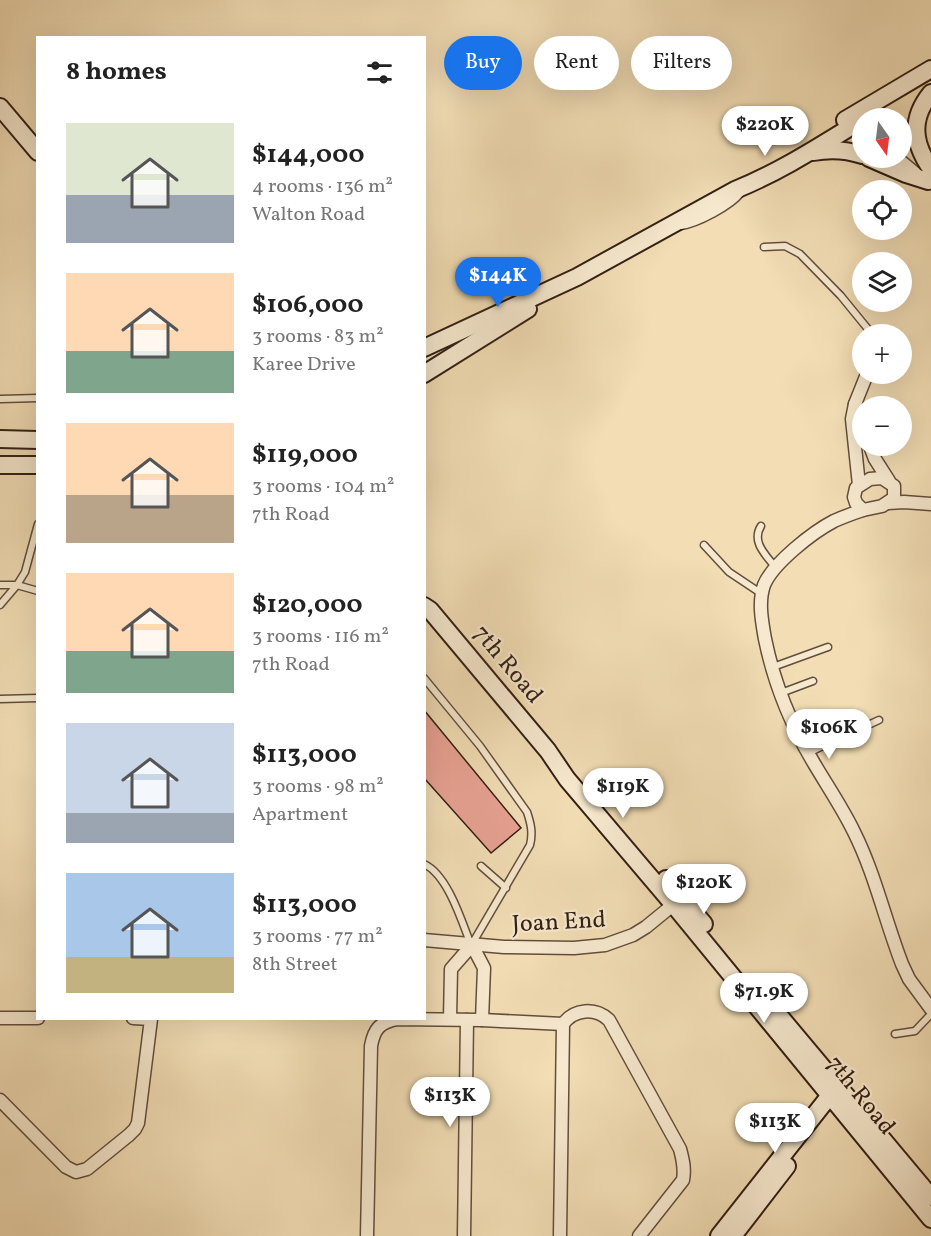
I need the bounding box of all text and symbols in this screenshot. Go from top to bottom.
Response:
chip: Buy [444,36,522,90]
chip: Rent [534,36,619,90]
chip: Filters [631,36,732,90]
text: 8 homes [66,54,167,90]
icon: filters [363,56,396,89]
pin: $220K [723,106,807,157]
north arrow [852,108,912,168]
map controls [852,108,912,456]
text: $220K [736,111,794,139]
text: $144,000 [252,137,365,173]
icon: home [114,147,186,219]
text: 4 rooms · 136 m² [252,173,393,201]
button: locate [852,180,912,240]
text: Walton Road [252,201,365,229]
button: layers [852,252,912,312]
pin: $144K [456,257,540,308]
text: $144K [469,262,527,290]
text: $106,000 [252,287,363,323]
icon: home [114,297,186,369]
text: 3 rooms · 83 m² [252,323,384,351]
button: + [852,324,912,384]
text: Karee Drive [252,351,356,379]
button: − [852,396,912,456]
text: $119,000 [252,437,358,473]
icon: home [114,447,186,519]
text: 3 rooms · 104 m² [252,473,394,501]
text: 7th Road [252,501,330,529]
text: $120,000 [252,587,362,623]
icon: home [114,597,186,669]
street label: 7th Road [464,618,550,712]
text: 3 rooms · 116 m² [252,623,389,651]
text: 7th Road [252,651,330,679]
pin: $106K [787,709,871,760]
text: $106K [800,714,858,742]
text: $113,000 [252,737,357,773]
icon: home [114,747,186,819]
pin: $119K [581,768,665,819]
text: 3 rooms · 98 m² [252,773,384,801]
text: $119K [597,773,649,801]
text: Apartment [252,801,348,829]
pin: $120K [662,864,746,915]
text: $120K [676,869,732,897]
text: $113,000 [252,887,357,923]
icon: home [114,897,186,969]
street label: Joan End [511,904,607,942]
text: 3 rooms · 77 m² [252,923,383,951]
text: 8th Street [252,951,338,979]
pin: $71.9K [715,973,813,1024]
text: $71.9K [734,978,794,1006]
street label: 7th Road [817,1049,903,1143]
pin: $113K [408,1077,492,1128]
text: $113K [424,1082,476,1110]
pin: $113K [733,1103,817,1154]
text: $113K [749,1108,801,1136]

